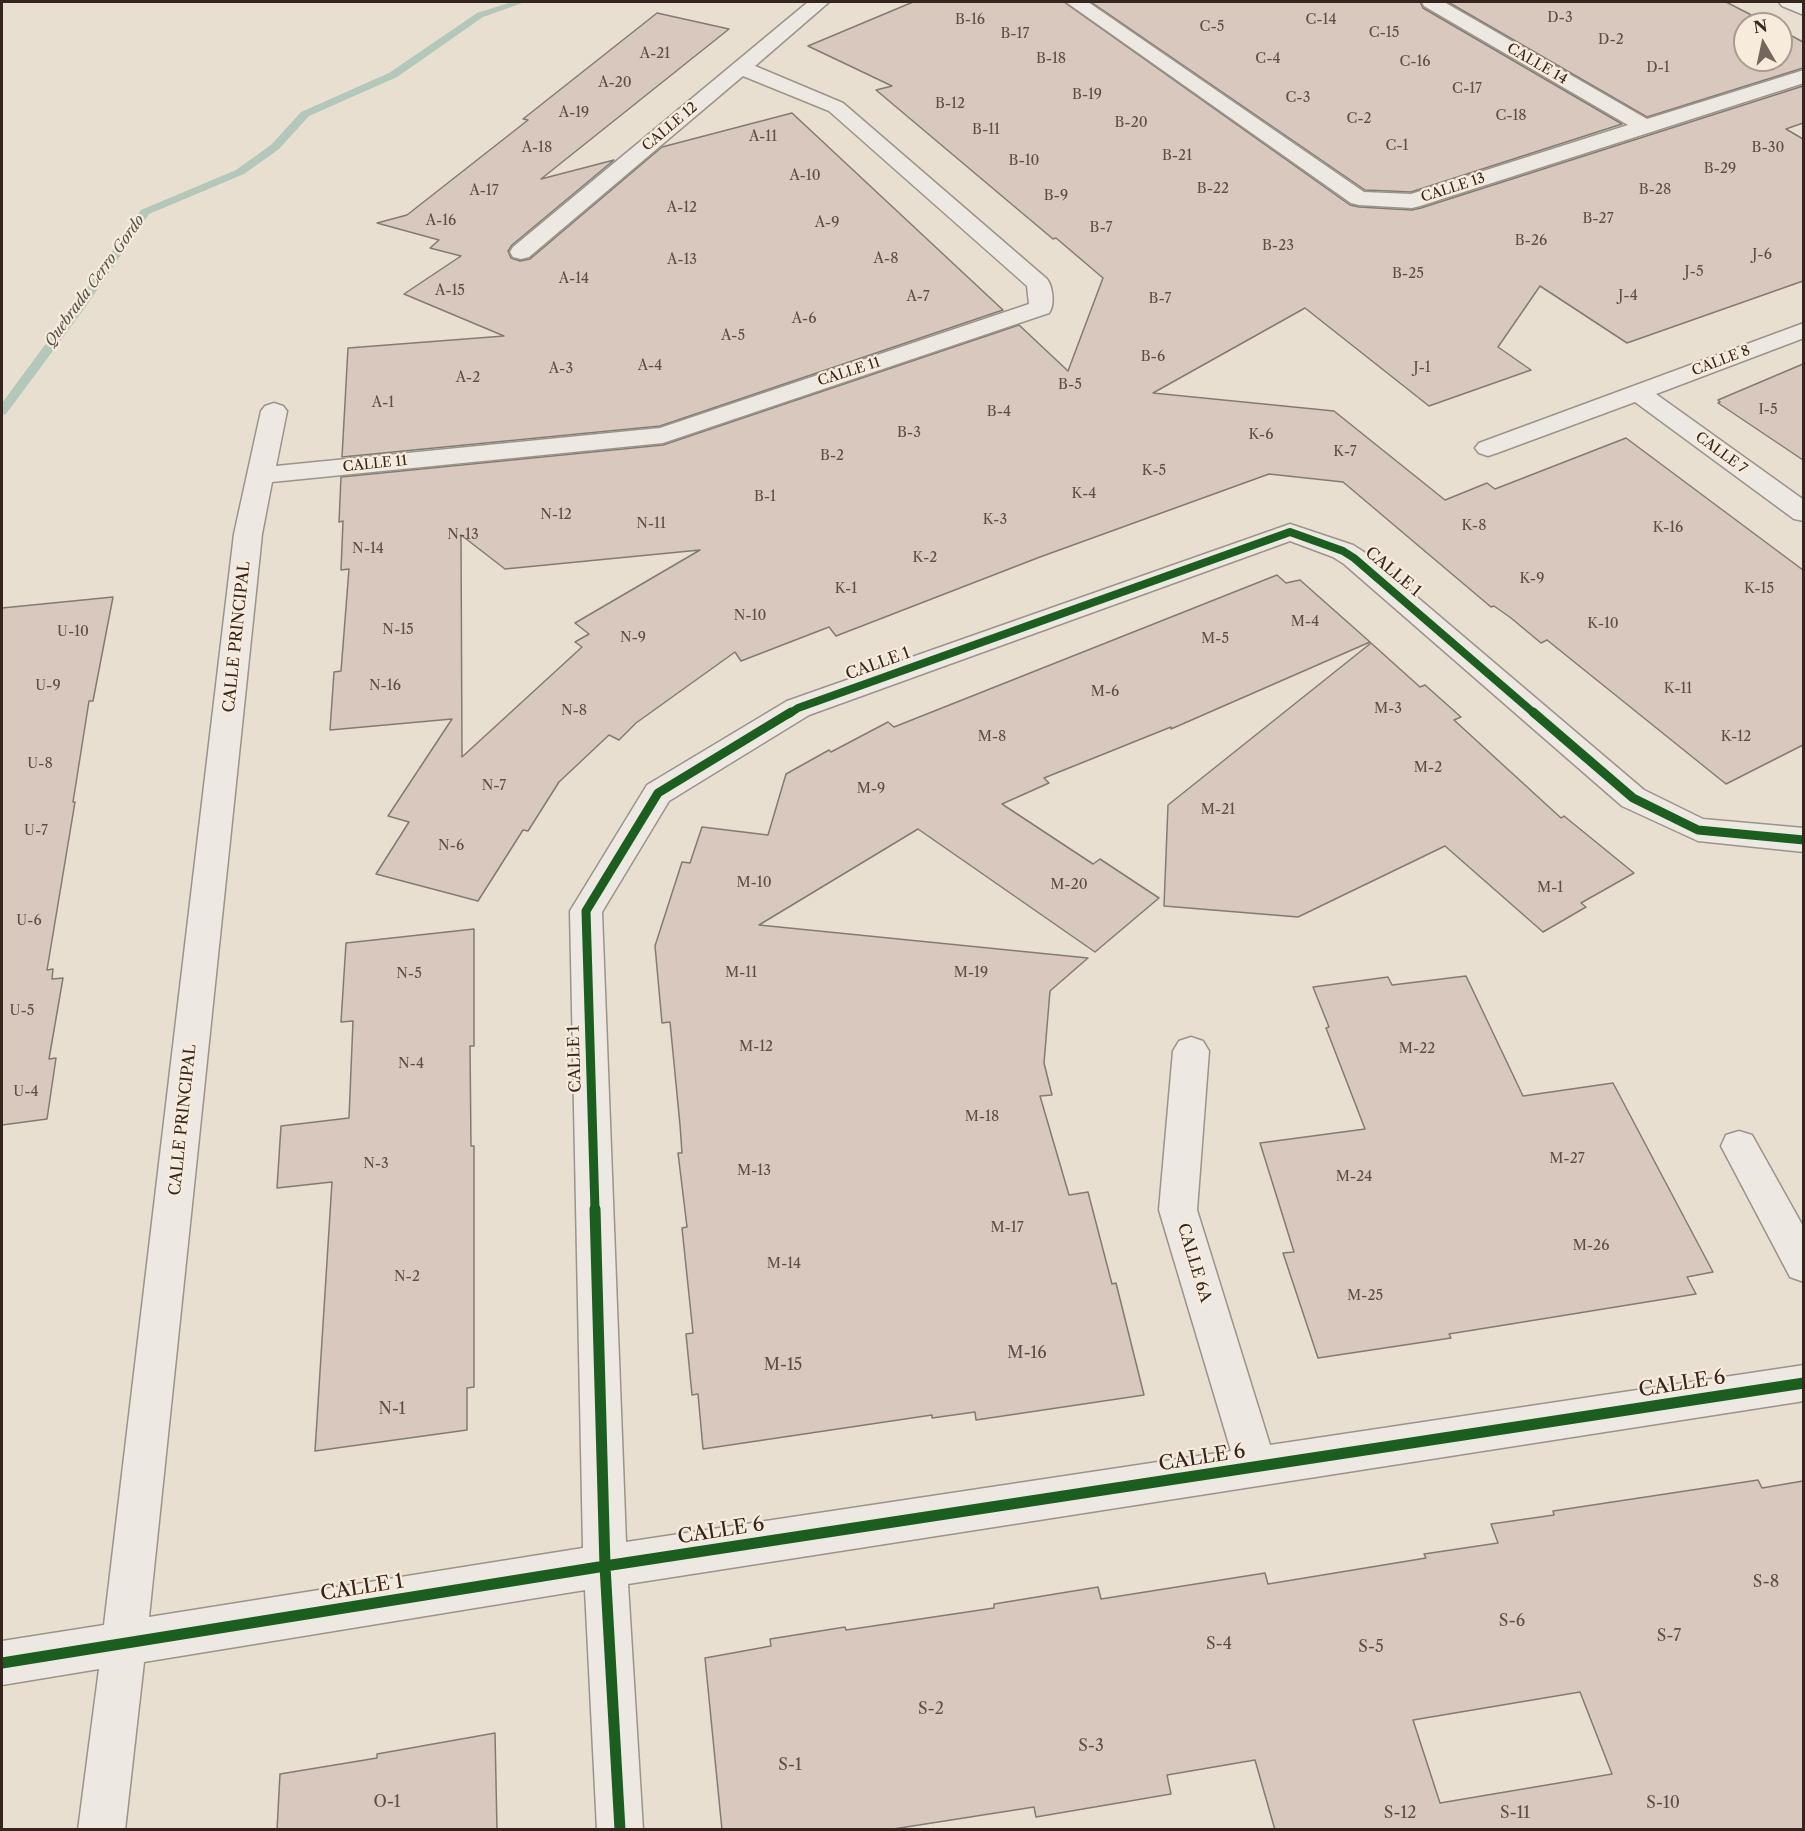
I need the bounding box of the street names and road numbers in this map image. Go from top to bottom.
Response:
street label: CALLE 14 [1504,40,1570,88]
street label: CALLE 12 [639,99,701,155]
street label: CALLE 13 [1419,170,1487,206]
street label: CALLE 8 [1689,342,1753,380]
street label: CALLE 11 [816,354,882,390]
street label: CALLE 7 [1692,429,1750,477]
street label: CALLE 11 [342,452,408,476]
street label: CALLE 1 [1361,543,1425,601]
street label: CALLE PRINCIPAL [220,560,254,714]
street label: CALLE 1 [843,643,913,685]
street label: CALLE 1 [564,1025,586,1093]
street label: CALLE PRINCIPAL [166,1043,200,1197]
street label: CALLE 6A [1173,1221,1215,1305]
street label: CALLE 6 [1637,1365,1727,1403]
street label: CALLE 6 [1157,1439,1247,1477]
street label: CALLE 6 [676,1512,766,1550]
street label: CALLE 1 [319,1570,405,1606]

